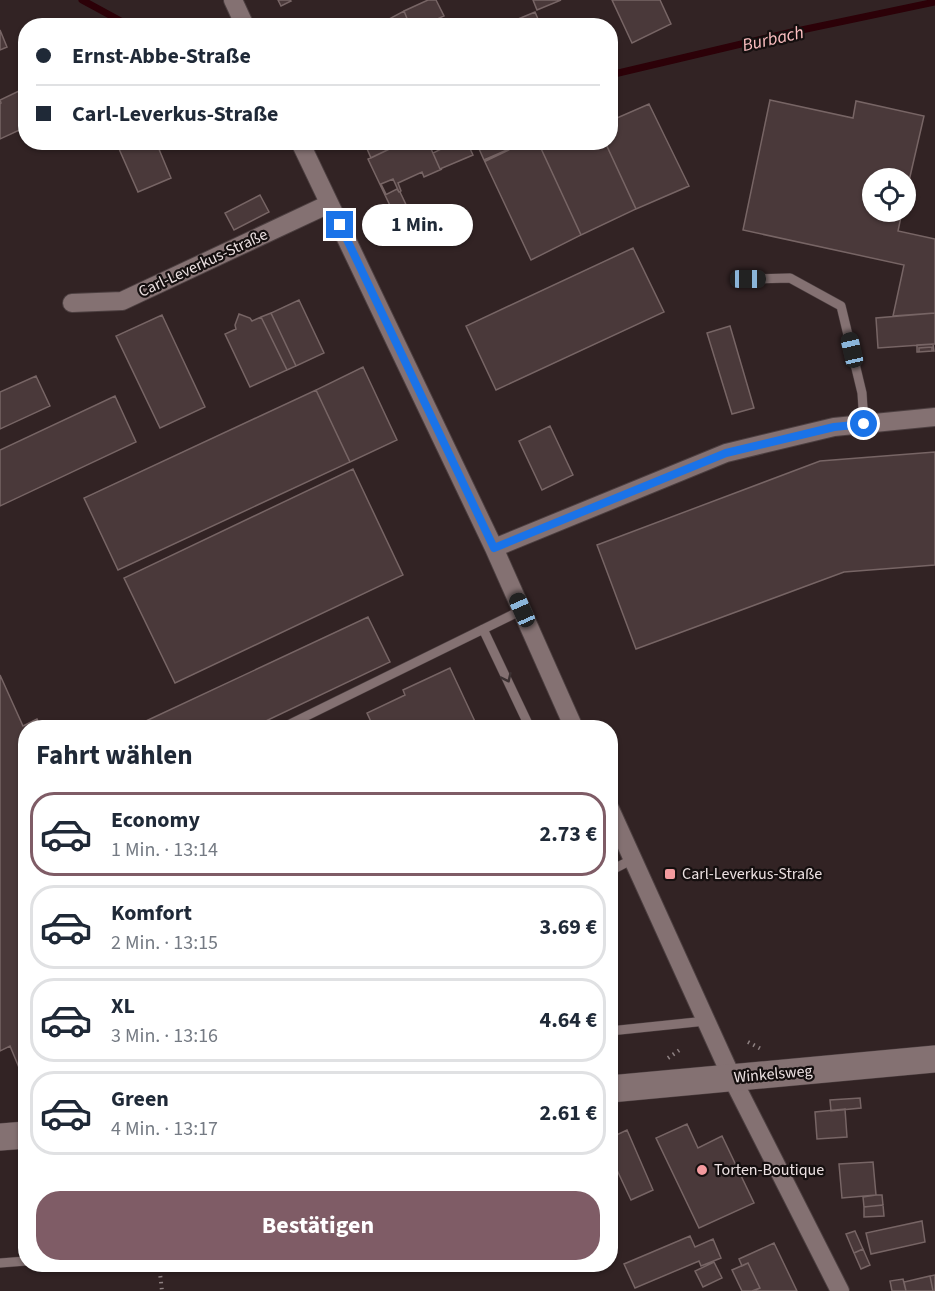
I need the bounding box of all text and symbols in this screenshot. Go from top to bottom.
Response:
water label: Burbach [740,20,806,58]
text: Ernst-Abbe-Straße [72,40,251,72]
text: Carl-Leverkus-Straße [72,98,279,130]
map controls [862,168,916,222]
button: locate [862,168,916,222]
callout: 1 Min. [361,204,472,246]
route end [326,211,353,238]
text: 1 Min. [391,211,444,239]
street label: Carl-Leverkus-Straße [135,223,271,303]
car [730,270,766,288]
car [839,330,865,370]
route start [850,410,877,437]
car [506,590,538,630]
one-way arrow [499,672,511,683]
text: Fahrt wählen [36,736,193,775]
text: Economy [111,804,200,836]
icon: car [39,807,93,861]
text: 2.73 € [540,818,597,850]
text: 1 Min. · 13:14 [111,836,218,864]
place label: Carl-Leverkus-Straße [682,863,822,885]
marker: Carl-Leverkus-Straße [663,867,677,881]
text: Komfort [111,897,192,929]
icon: car [39,900,93,954]
text: 3.69 € [540,911,597,943]
text: 2 Min. · 13:15 [111,929,218,957]
text: XL [111,990,135,1022]
icon: car [39,993,93,1047]
text: 4.64 € [540,1004,597,1036]
text: 3 Min. · 13:16 [111,1022,218,1050]
street label: Winkelsweg [733,1060,813,1088]
text: Green [111,1083,169,1115]
icon: car [39,1086,93,1140]
text: 2.61 € [540,1097,597,1129]
text: 4 Min. · 13:17 [111,1115,218,1143]
place label: Torten-Boutique [714,1159,824,1181]
marker: Torten-Boutique [695,1163,709,1177]
button: Bestätigen [36,1191,600,1260]

